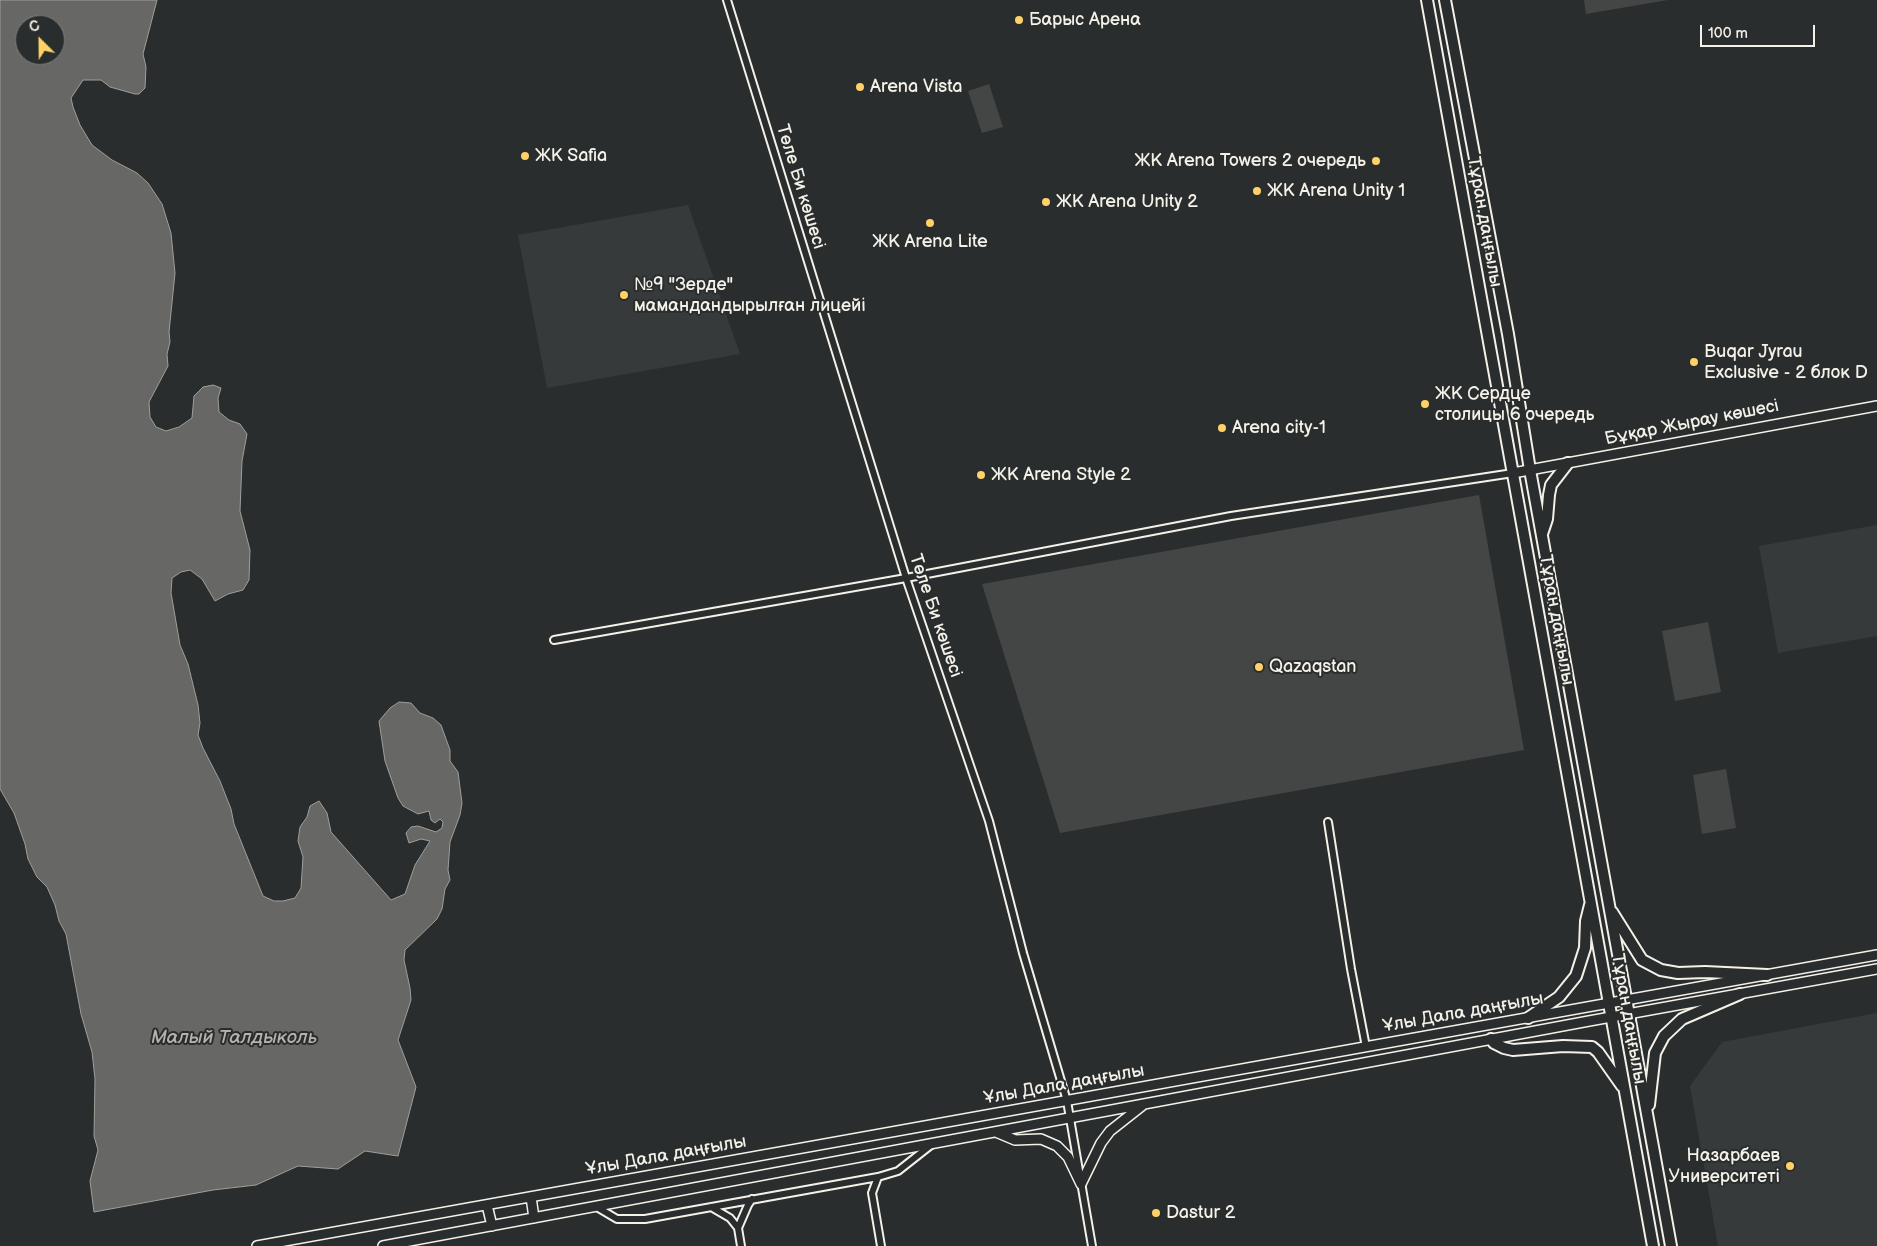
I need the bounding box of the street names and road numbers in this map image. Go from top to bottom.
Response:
street label: Төле Би көшесі [771,122,829,252]
street label: Тұран даңғылы [1462,155,1506,289]
street label: Бұқар Жырау көшесі [1603,396,1781,450]
street label: Төле Би көшесі [904,551,966,681]
street label: Тұран даңғылы [1534,553,1578,687]
street label: Тұран даңғылы [1606,952,1650,1086]
street label: Ұлы Дала даңғылы [1381,988,1545,1038]
street label: Ұлы Дала даңғылы [982,1060,1146,1110]
street label: Ұлы Дала даңғылы [584,1131,748,1181]

